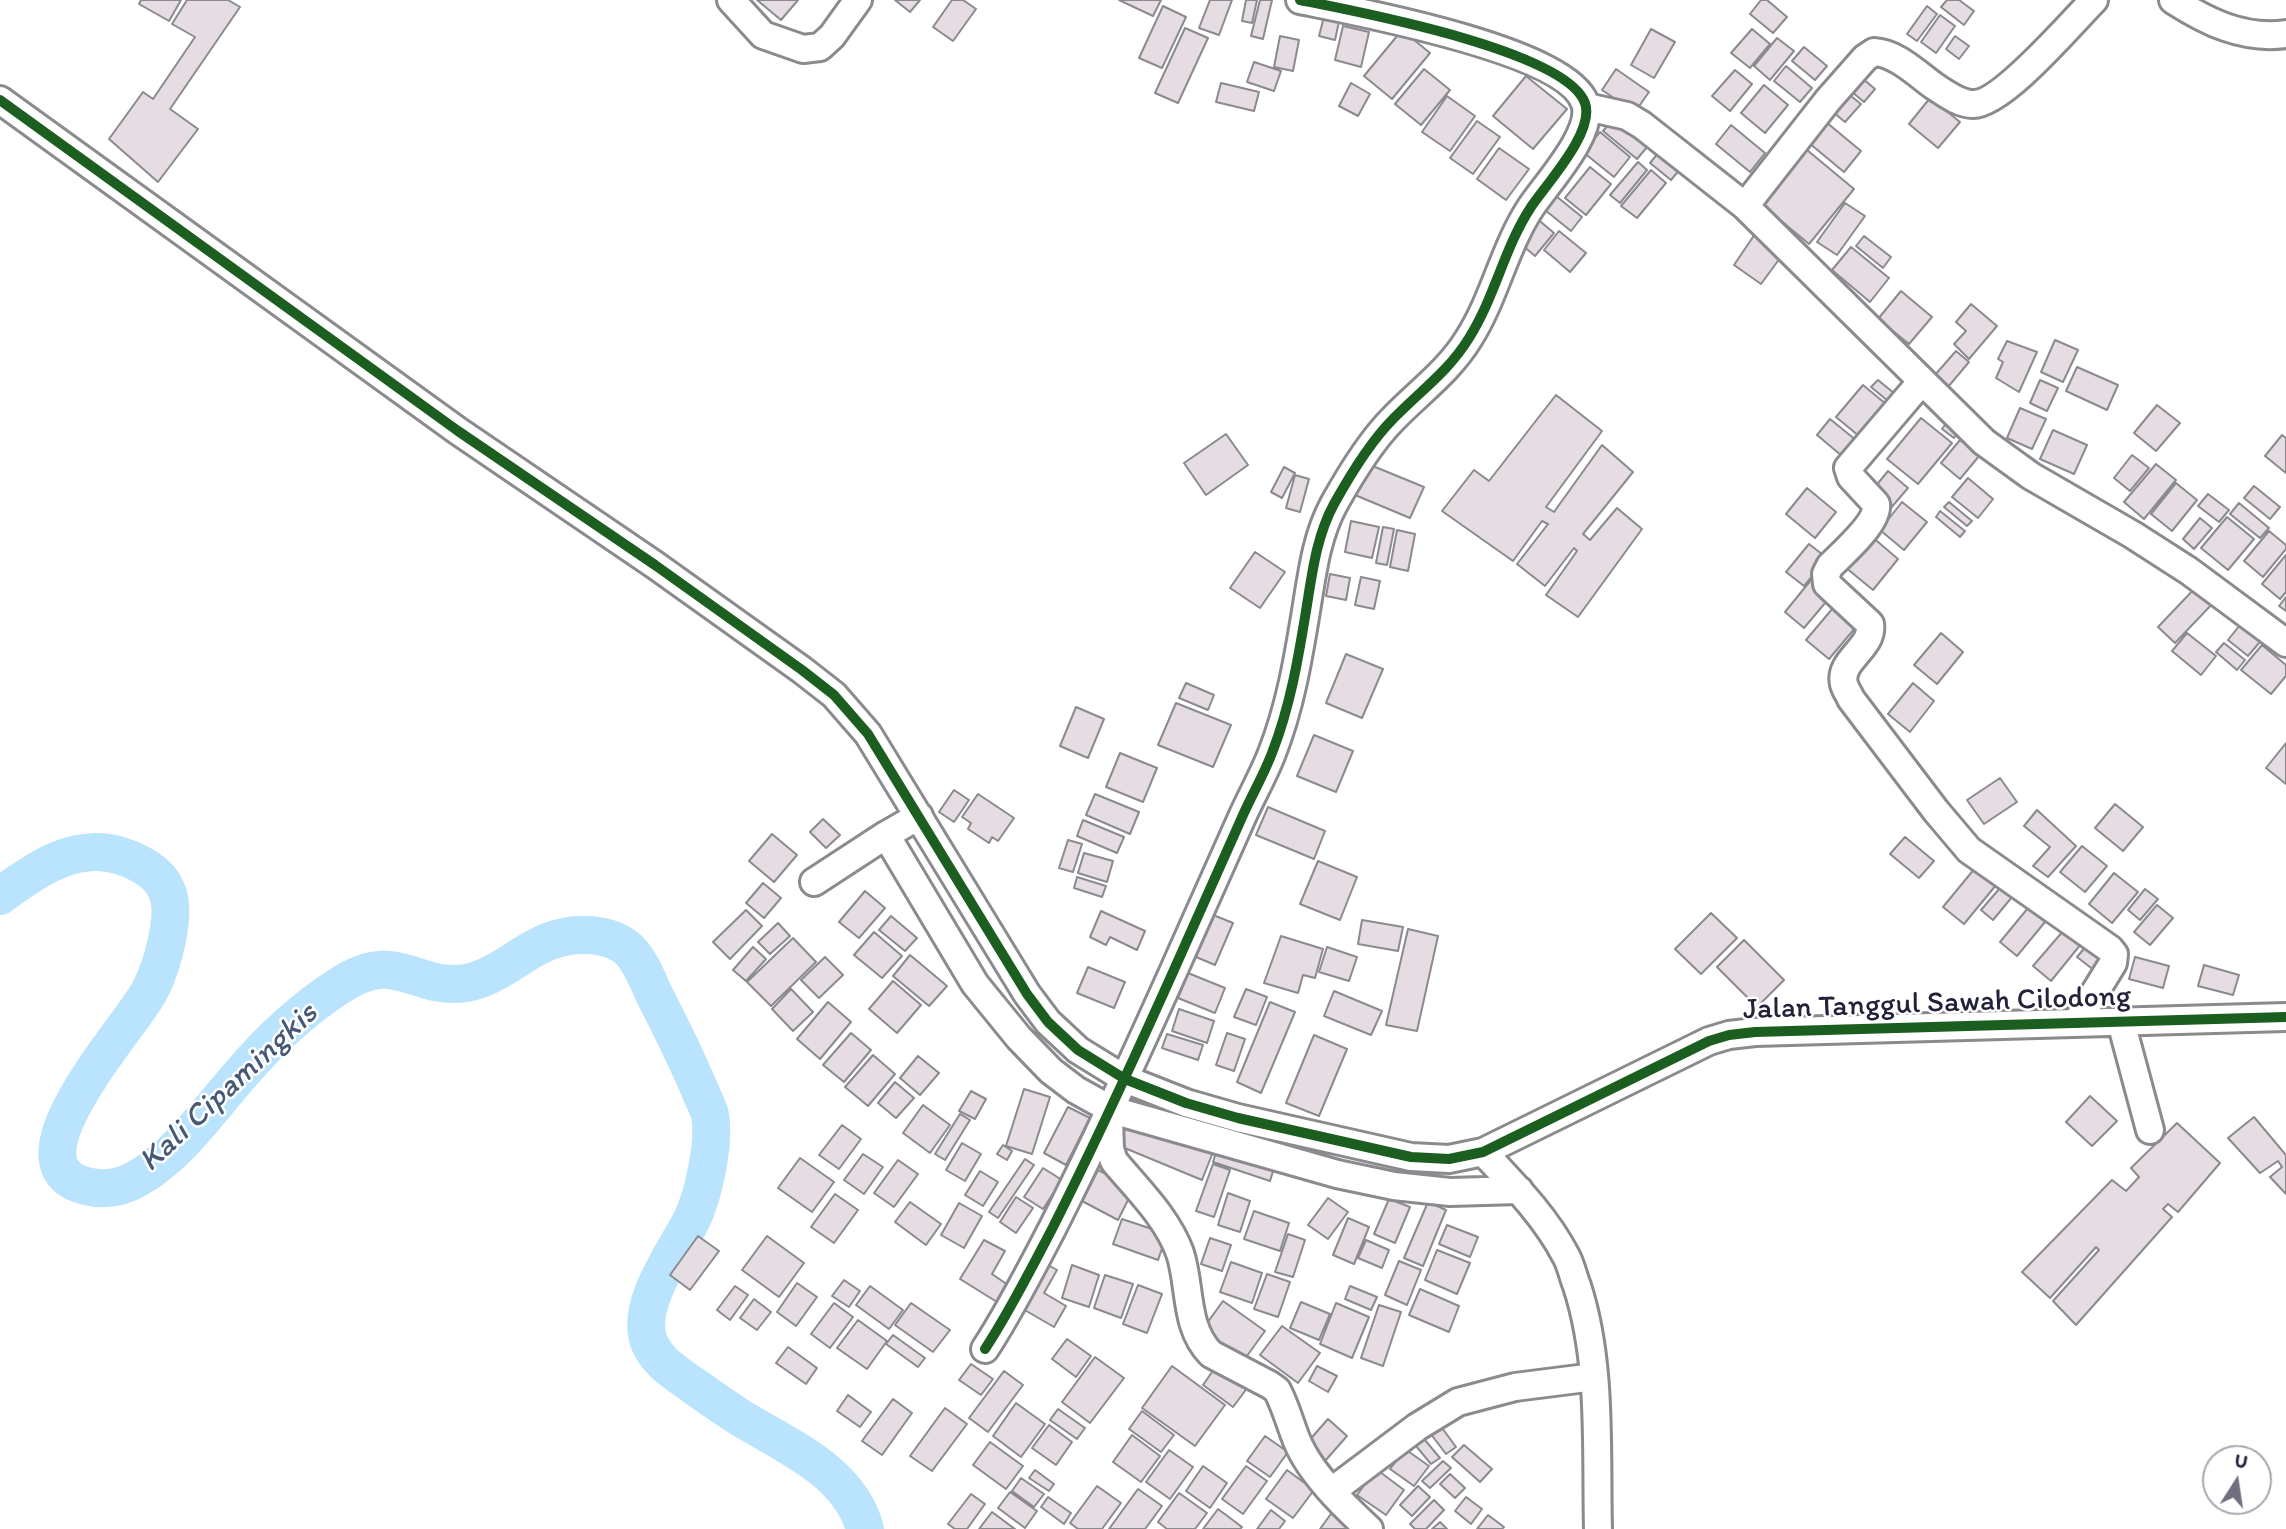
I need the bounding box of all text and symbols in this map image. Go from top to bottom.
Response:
street label: Jalan Tanggul Sawah Cilodong [1742,979,2132,1029]
water label: Kali Cipamingkis [132,995,326,1181]
north arrow [2202,1445,2272,1515]
text: U [2232,1448,2250,1473]

